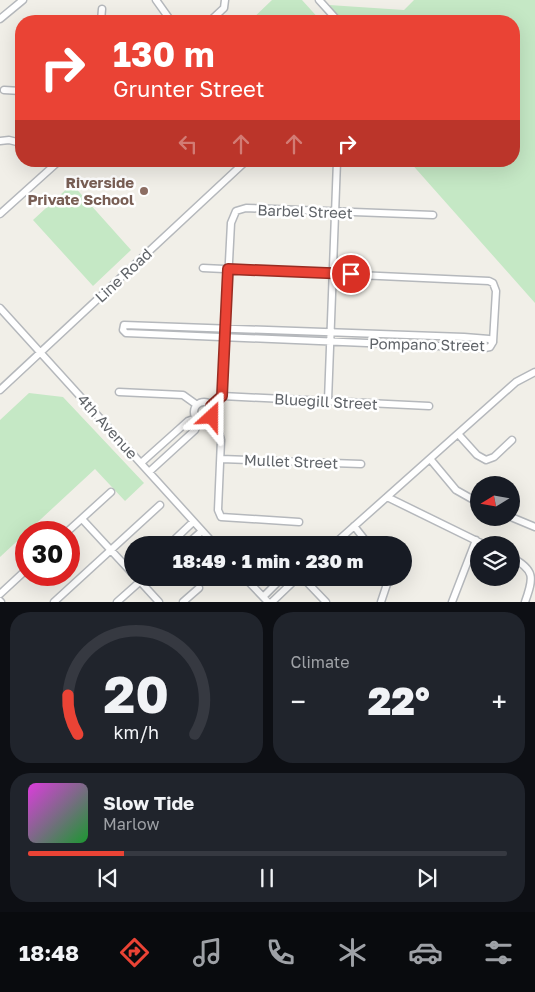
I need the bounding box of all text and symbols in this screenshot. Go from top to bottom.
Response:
text: 130 m [113,33,215,75]
icon: right [30,35,95,100]
text: Grunter Street [113,75,264,102]
icon: left [174,130,202,158]
icon: ahead [227,130,255,158]
icon: ahead [280,130,308,158]
icon: right [333,130,361,158]
place label: Riverside Private School [27,173,134,208]
marker: Riverside Private School [138,185,150,197]
street label: Barbel Street [257,200,353,222]
street label: Line Road [91,244,155,306]
pin [330,253,372,295]
icon: arrive [337,260,365,288]
street label: Pompano Street [369,334,485,354]
street label: Bluegill Street [274,389,378,413]
street label: 4th Avenue [74,390,142,462]
position arrow [185,390,237,442]
street label: Mullet Street [244,450,338,472]
north arrow [470,476,520,526]
map controls [470,476,520,586]
speed limit sign: 30 [15,521,80,586]
button: layers [470,536,520,586]
text: 18:49 · 1 min · 230 m [173,549,363,572]
text: Climate [291,652,350,672]
text: 20 [103,662,169,724]
text: 22° [368,678,430,723]
text: − [291,685,306,718]
text: + [492,685,507,718]
text: km/h [114,721,159,743]
text: Slow Tide [103,791,194,814]
text: Marlow [103,814,159,834]
icon: previous [94,864,122,892]
icon: pause [253,864,281,892]
icon: next [413,864,441,892]
icon: directions [117,935,152,970]
icon: music [190,935,225,970]
icon: phone [263,935,298,970]
icon: climate [335,935,370,970]
icon: car [408,935,443,970]
icon: filters [481,935,516,970]
text: 18:48 [19,939,79,966]

